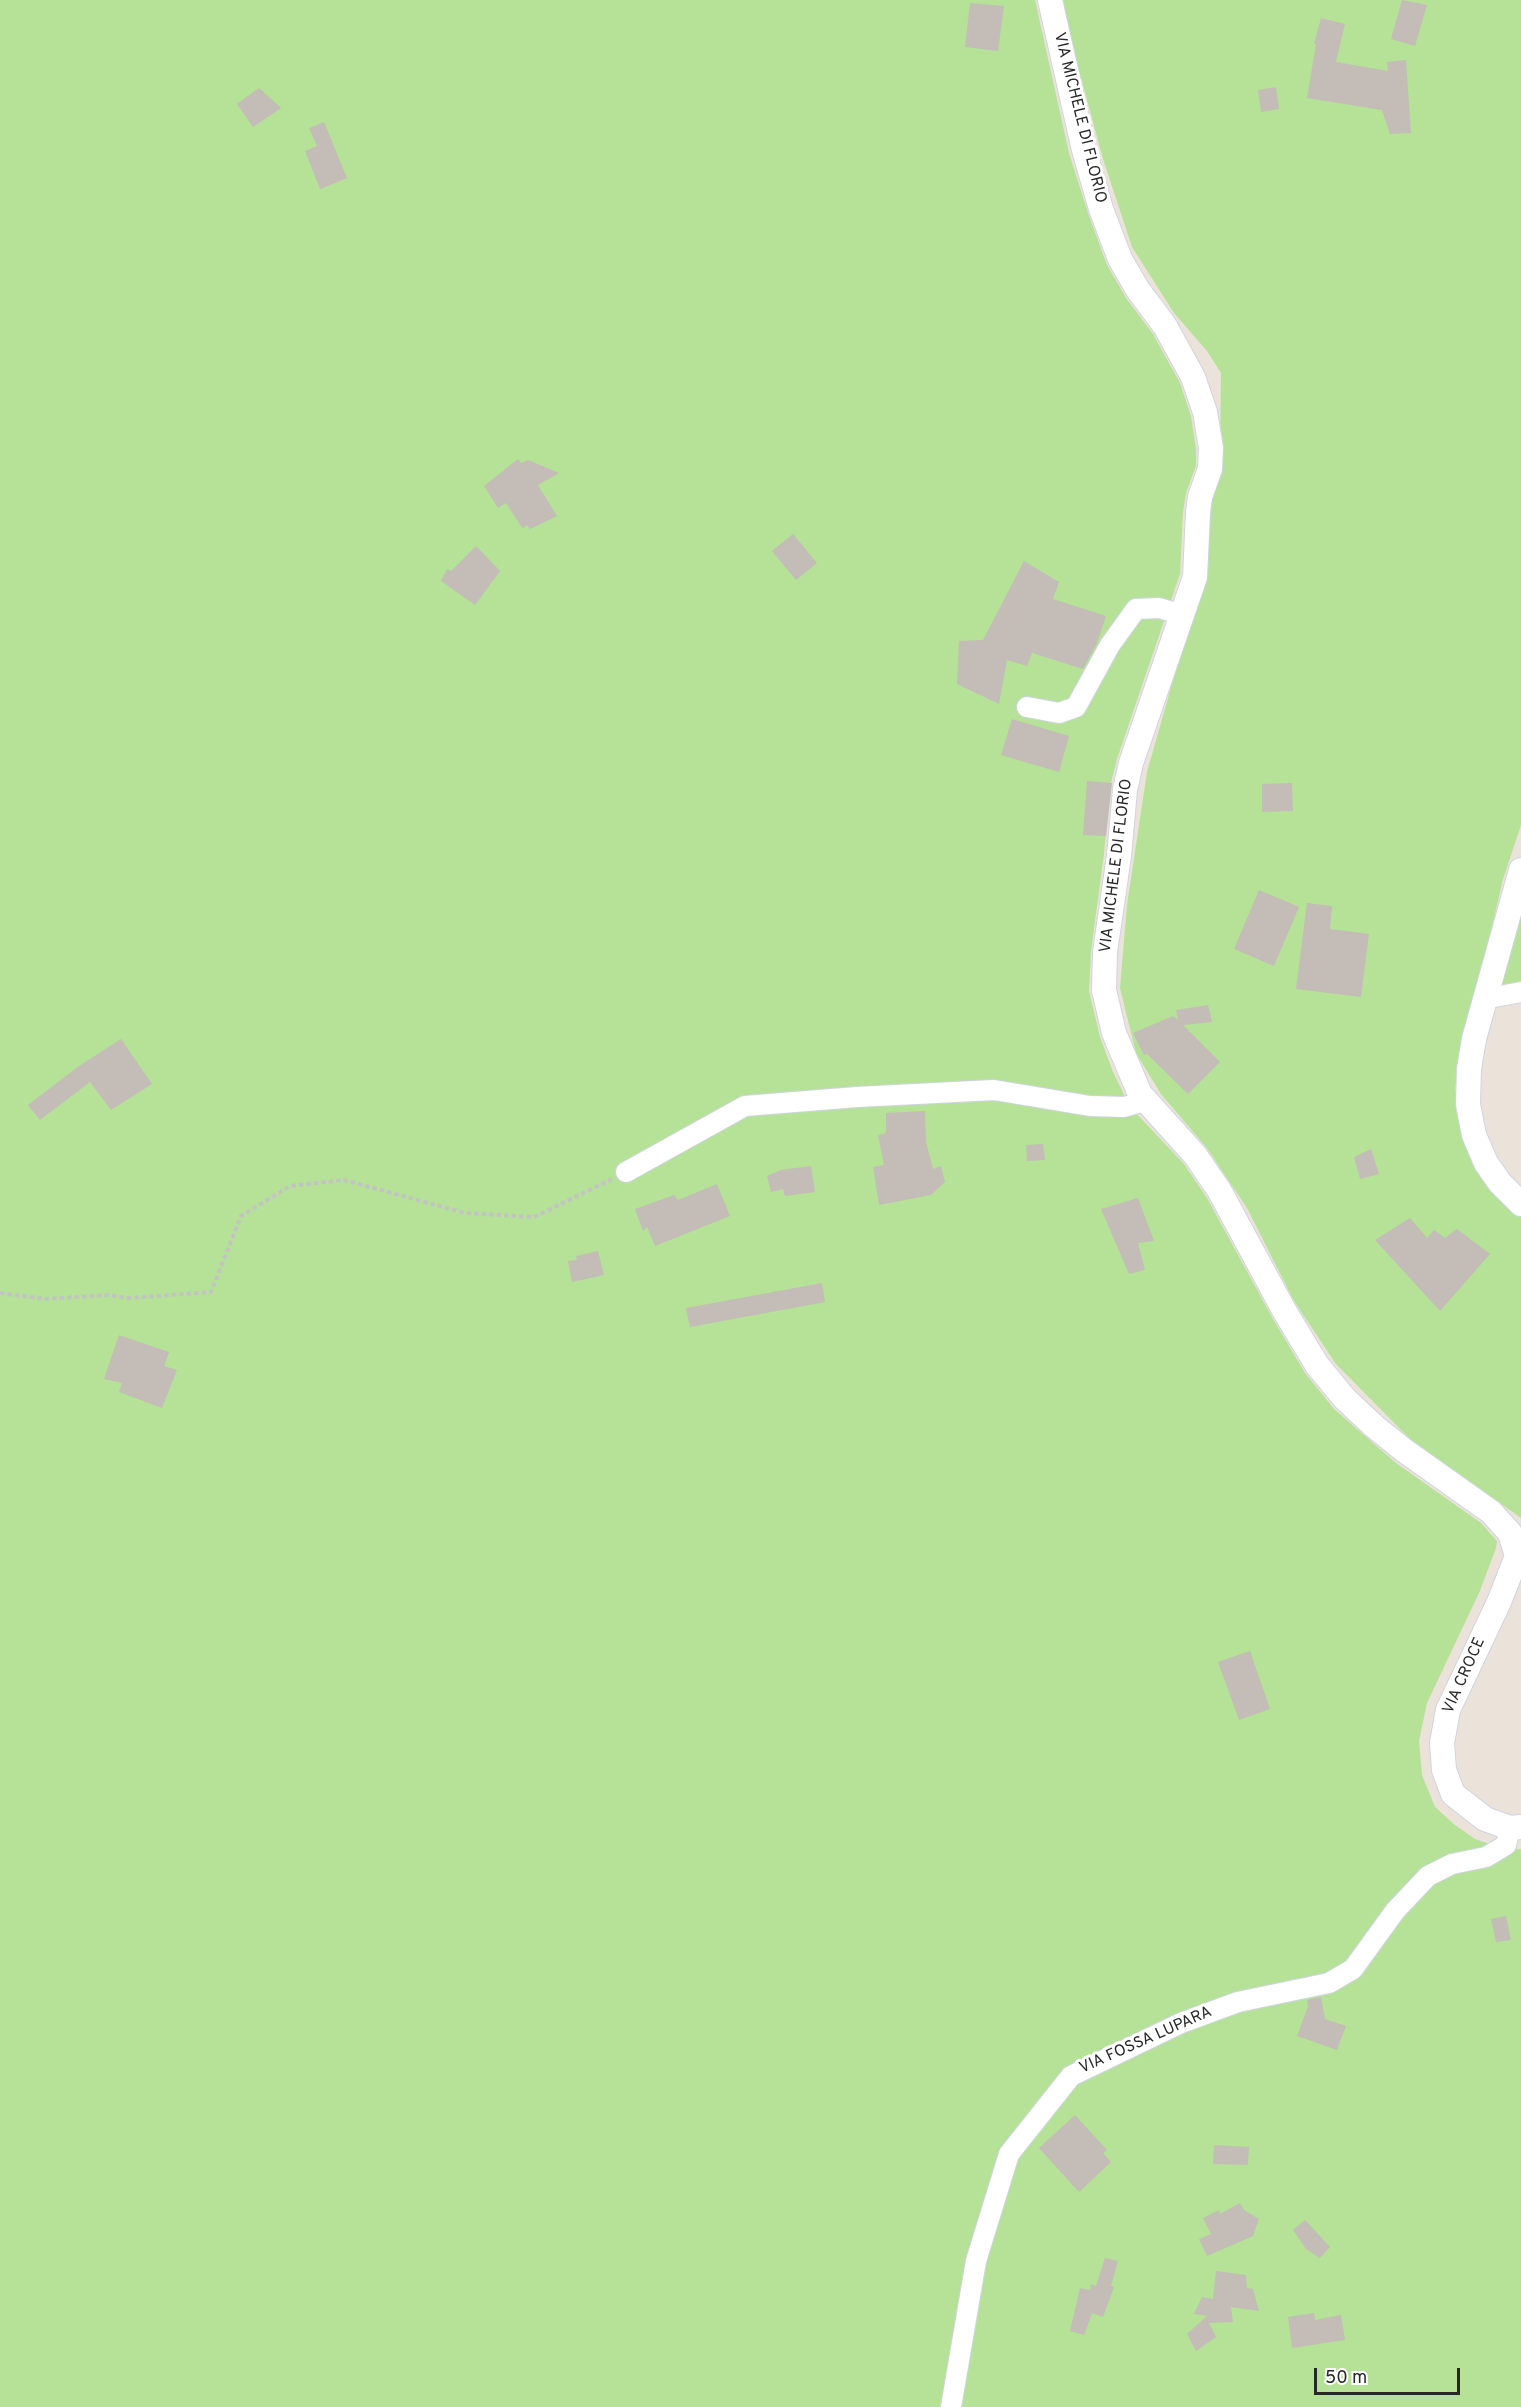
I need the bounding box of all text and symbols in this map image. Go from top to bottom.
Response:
street label: VIA MICHELE DI FLORIO [1048,31,1110,205]
street label: VIA MICHELE DI FLORIO [1097,778,1137,954]
street label: VIA CROCE [1440,1635,1490,1717]
street label: VIA FOSSA LUPARA [1077,2003,1215,2079]
scale bar [1317,2356,1462,2394]
text: 50 m [1325,2367,1367,2390]

